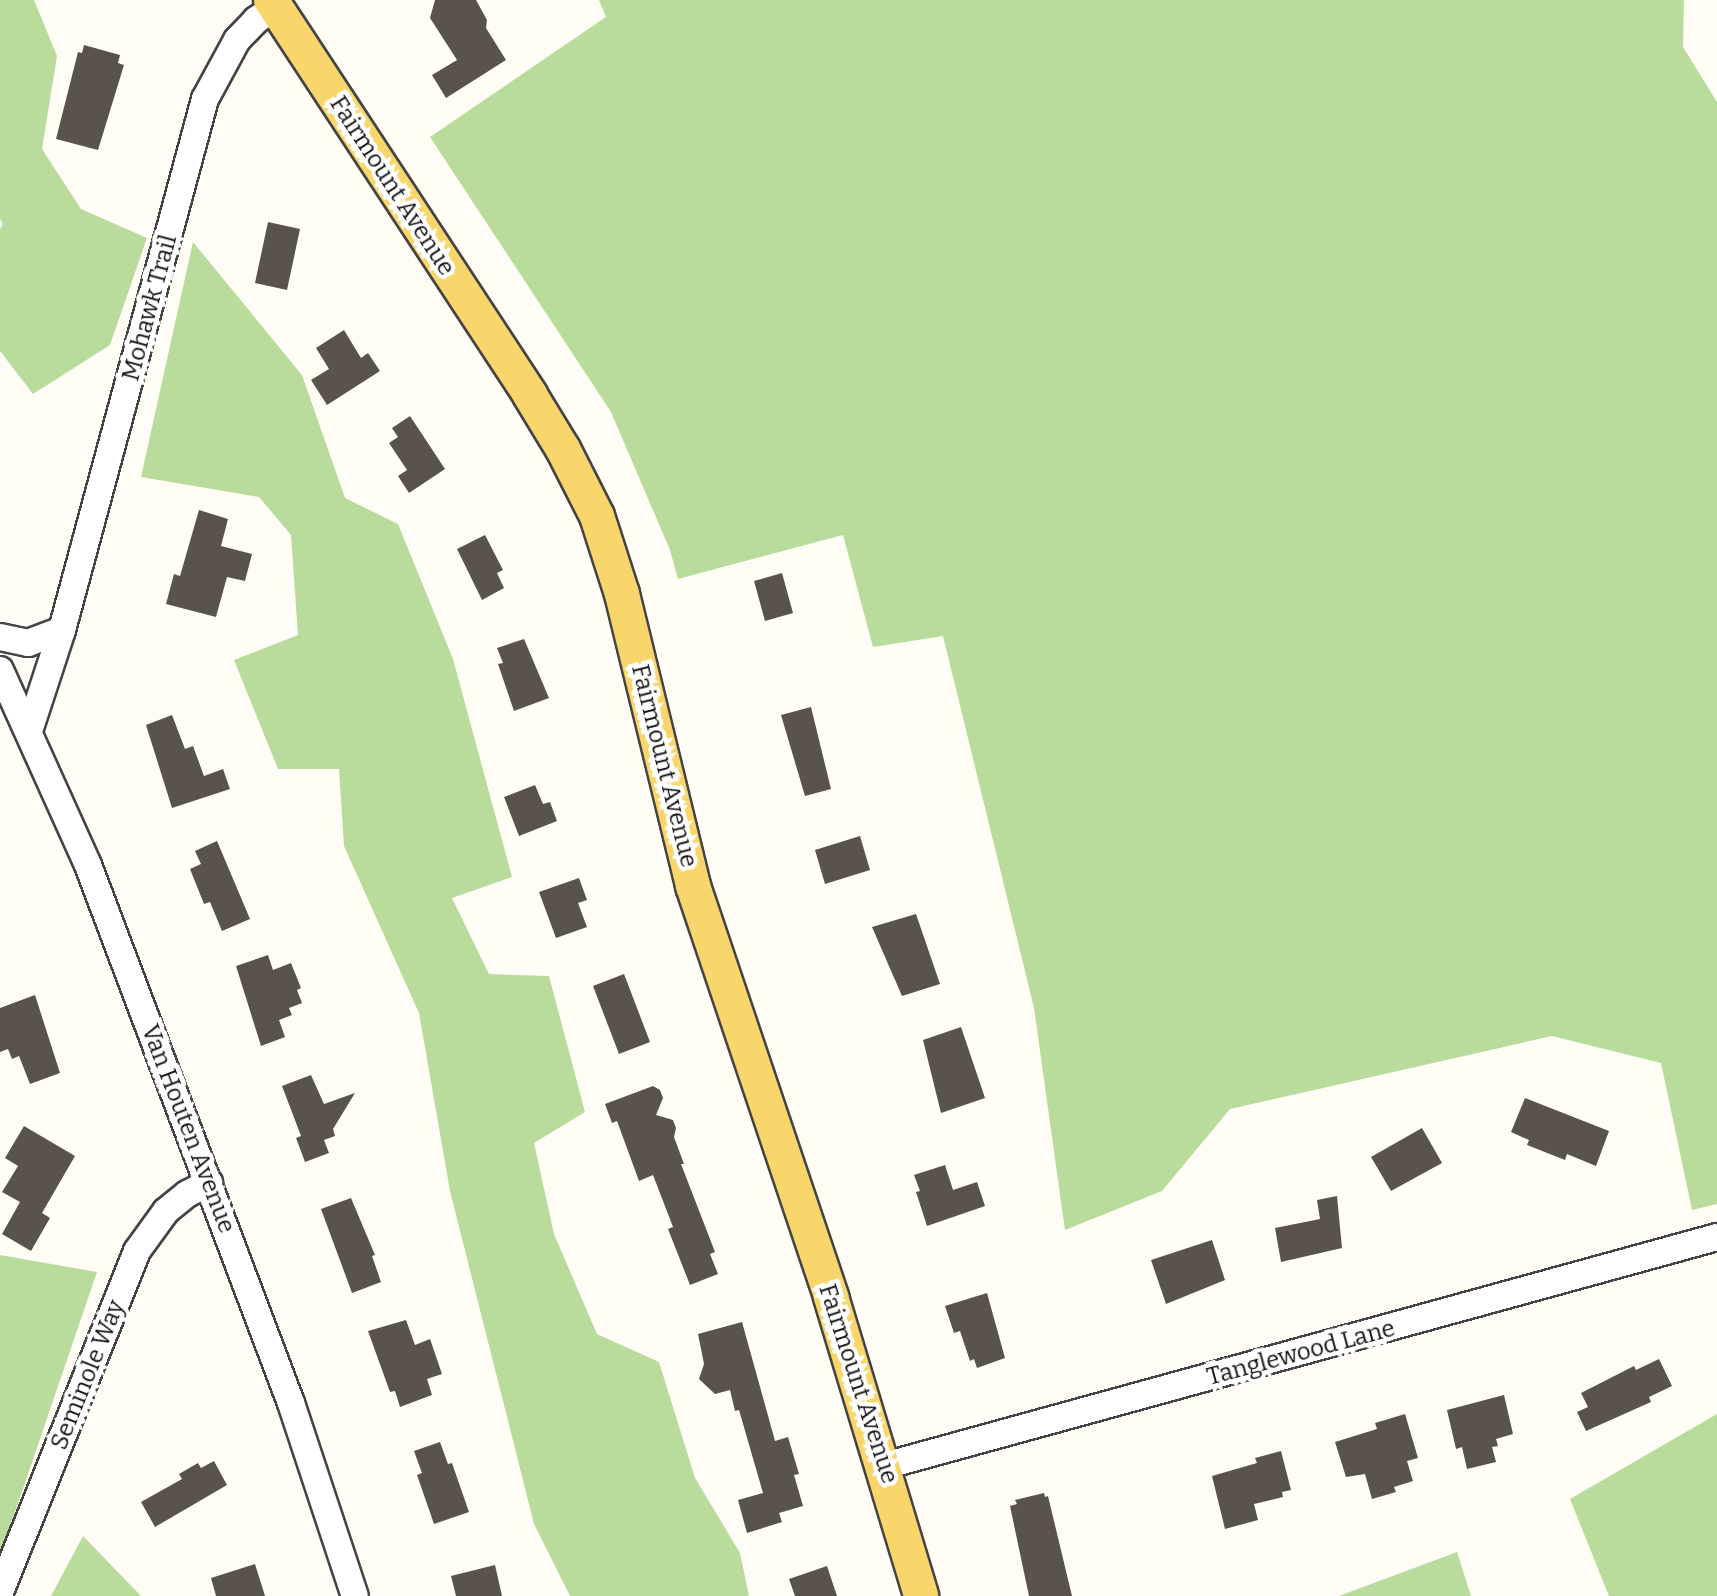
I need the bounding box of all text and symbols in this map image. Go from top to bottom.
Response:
street label: Fairmount Avenue [323,91,461,281]
street label: Mohawk Trail [117,232,183,384]
street label: Fairmount Avenue [625,662,703,870]
street label: Van Houten Avenue [135,1021,241,1237]
street label: Fairmount Avenue [812,1281,904,1487]
street label: Seminole Way [45,1296,131,1454]
street label: Tanglewood Lane [1204,1314,1398,1392]

